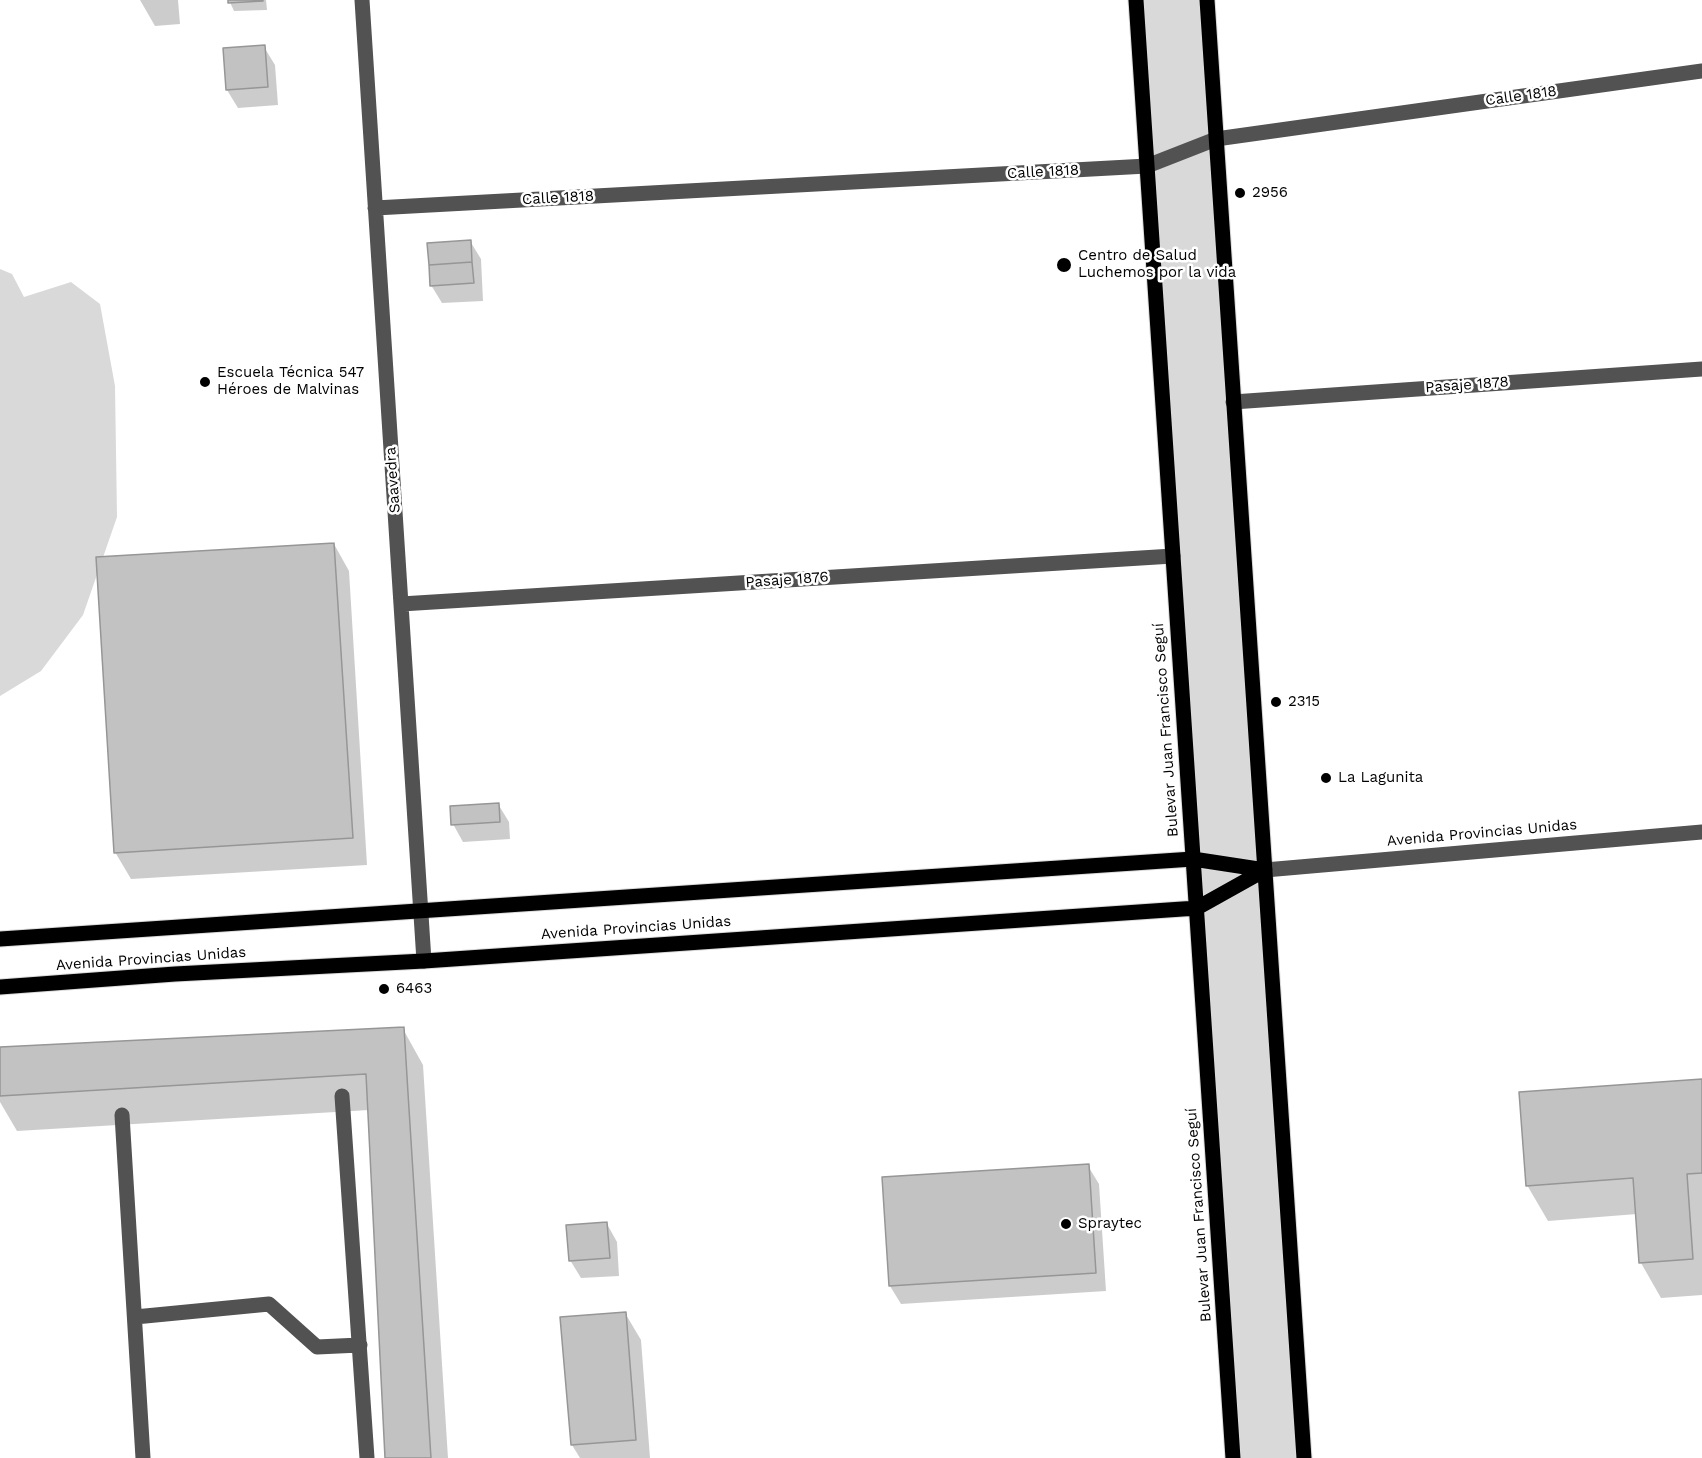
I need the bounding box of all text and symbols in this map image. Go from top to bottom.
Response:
street label: Calle 1818 [1484,82,1558,110]
street label: Calle 1818 [1007,161,1079,183]
place label: 2956 [1252,184,1288,202]
marker: 2956 [1233,186,1247,200]
street label: Calle 1818 [522,187,594,209]
place label: Centro de Salud Luchemos por la vida [1078,247,1236,282]
marker: Centro de Salud Luchemos por la vida [1055,256,1073,274]
place label: Escuela Técnica 547 Héroes de Malvinas [217,364,364,399]
street label: Pasaje 1878 [1425,373,1509,397]
marker: Escuela Técnica 547 Héroes de Malvinas [198,375,212,389]
street label: Saavedra [382,446,404,514]
street label: Pasaje 1876 [745,568,829,592]
street label: Bulevar Juan Francisco Seguí [1150,622,1182,838]
place label: 2315 [1288,693,1320,711]
marker: 2315 [1269,695,1283,709]
place label: La Lagunita [1338,769,1423,787]
marker: La Lagunita [1319,771,1333,785]
street label: Avenida Provincias Unidas [1386,816,1578,850]
street label: Avenida Provincias Unidas [540,912,732,944]
street label: Avenida Provincias Unidas [55,943,247,975]
place label: 6463 [396,980,432,998]
marker: 6463 [377,982,391,996]
street label: Bulevar Juan Francisco Seguí [1183,1107,1215,1323]
place label: Spraytec [1078,1215,1142,1233]
marker: Spraytec [1059,1217,1073,1231]

